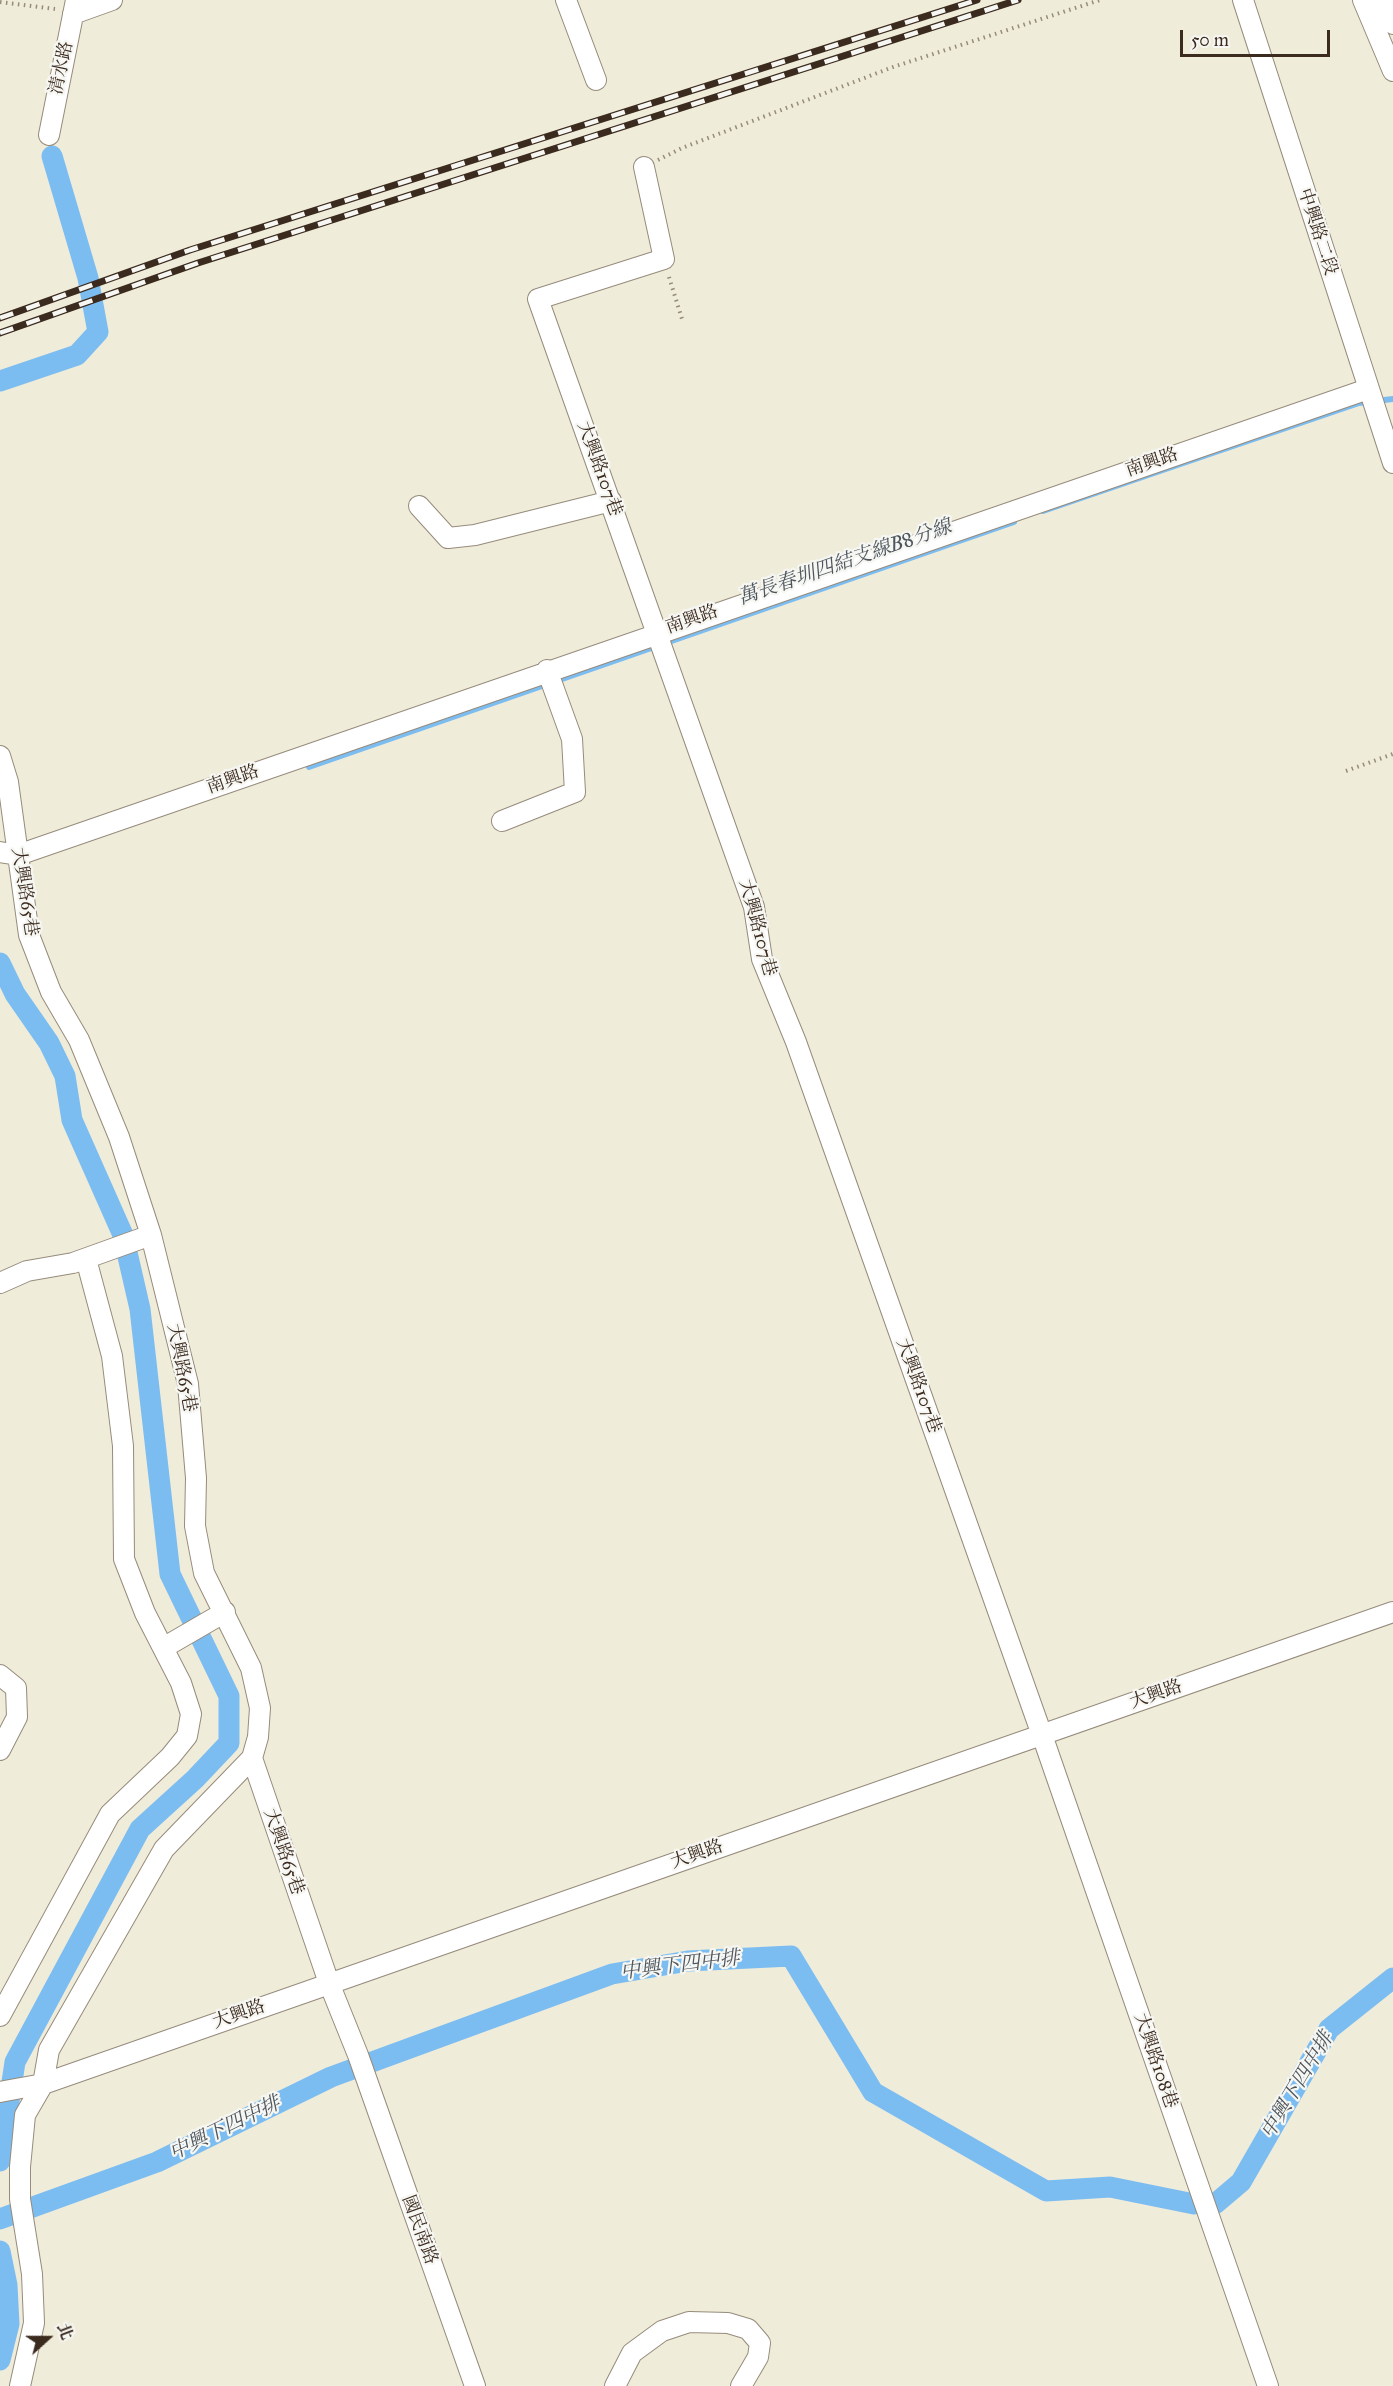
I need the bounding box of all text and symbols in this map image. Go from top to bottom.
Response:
scale bar [1183,18,1333,56]
text: 50 m [1191,29,1229,51]
street label: 清水路 [46,39,78,97]
street label: 中興路二段 [1293,186,1341,278]
street label: 大興路107巷 [572,419,626,519]
street label: 南興路 [1123,444,1181,482]
water label: 萬長春圳四結支線B8分線 [735,515,955,611]
street label: 南興路 [663,601,721,639]
street label: 南興路 [204,761,262,799]
street label: 大興路65巷 [6,846,42,938]
street label: 大興路107巷 [734,877,780,979]
street label: 大興路65巷 [162,1322,200,1414]
street label: 大興路107巷 [891,1336,945,1436]
street label: 大興路 [1127,1676,1185,1714]
street label: 大興路65巷 [258,1806,308,1898]
street label: 大興路 [668,1836,726,1874]
water label: 中興下四中排 [619,1947,741,1985]
street label: 大興路 [210,1996,268,2034]
street label: 大興路108巷 [1129,2011,1181,2111]
water label: 中興下四中排 [1257,2028,1339,2144]
water label: 中興下四中排 [166,2092,284,2166]
street label: 國民南路 [397,2192,441,2268]
north arrow [18,2308,78,2368]
text: 北 [54,2320,77,2342]

